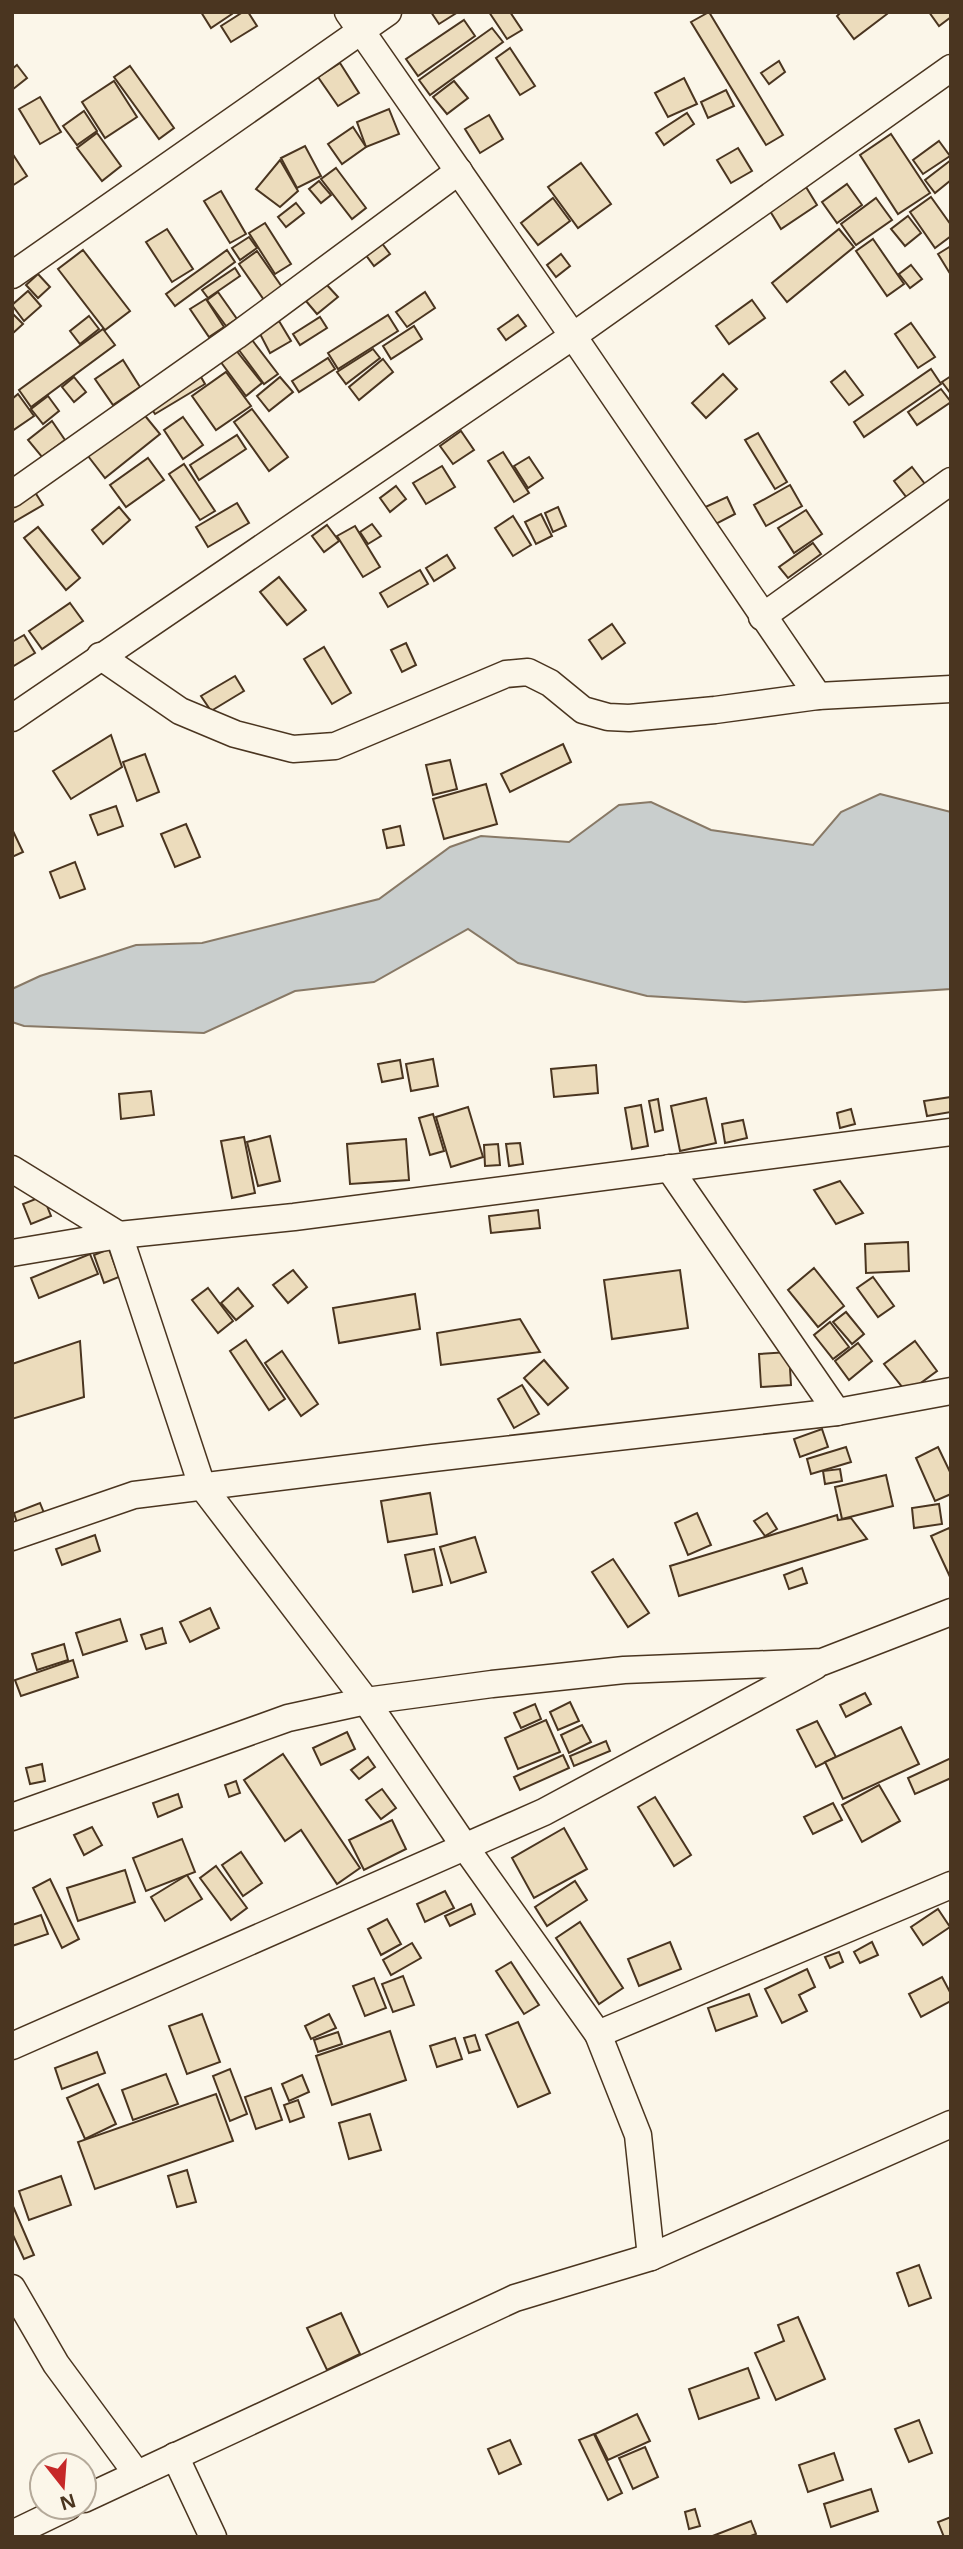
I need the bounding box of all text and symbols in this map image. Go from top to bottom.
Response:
north arrow [28,2451,98,2521]
text: N [57,2488,79,2517]

